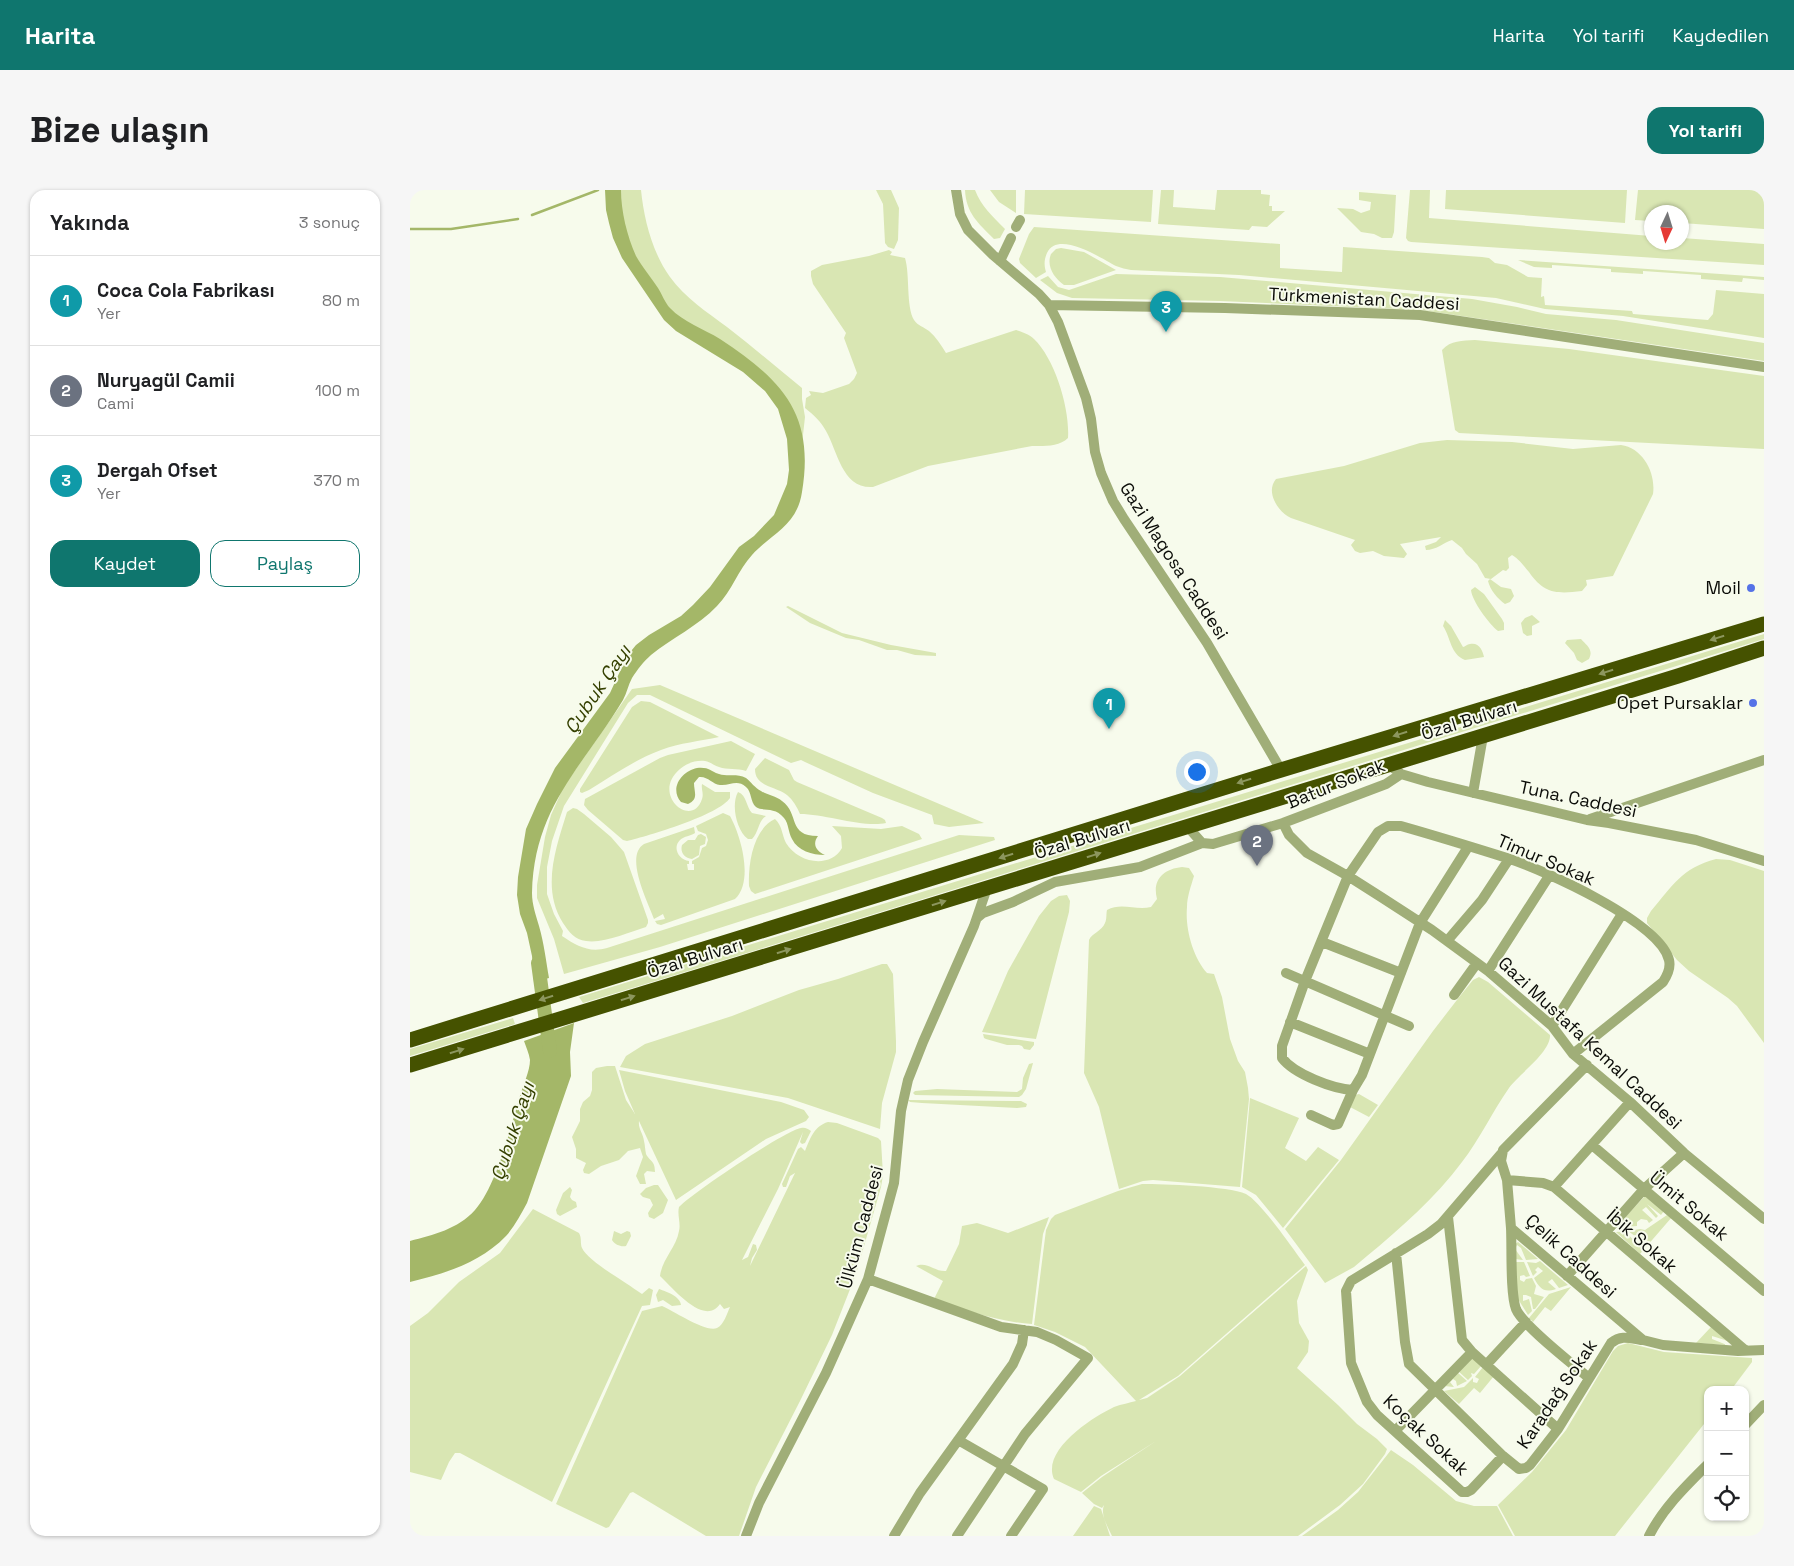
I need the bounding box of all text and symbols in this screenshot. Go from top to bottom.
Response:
text: Harita [25,20,95,51]
text: Harita [1493,24,1545,47]
text: Yol tarifi [1573,24,1645,47]
text: Kaydedilen [1673,24,1769,47]
button: Yol tarifi [1647,107,1764,154]
text: Bize ulaşın [30,108,210,152]
north arrow [1644,205,1689,250]
text: Yakında [50,209,129,236]
text: 3 sonuç [299,212,360,233]
text: Coca Cola Fabrikası [97,278,275,303]
street label: Türkmenistan Caddesi [1268,282,1460,315]
text: 1 [62,290,70,311]
text: 80 m [322,290,360,311]
pin: 3 [1150,291,1182,332]
text: Yer [97,303,121,324]
text: Nuryagül Camii [97,368,235,393]
text: 2 [61,380,71,401]
text: 100 m [315,380,360,401]
text: Cami [97,393,134,414]
text: Dergah Ofset [97,458,218,483]
text: 3 [61,470,71,491]
text: 370 m [313,470,360,491]
street label: Gazi Magosa Caddesi [1115,478,1234,644]
text: Yer [97,483,121,504]
button: Kaydet [50,540,200,587]
button: Paylaş [210,540,360,587]
place label: Moil [1705,576,1741,599]
marker: Moil [1745,582,1757,594]
one-way arrow [1710,635,1725,643]
water label: Çubuk Çayı [559,639,637,739]
one-way arrow [1598,668,1613,676]
pin: 1 [1093,688,1125,729]
place label: Opet Pursaklar [1617,691,1743,714]
street label: Özal Bulvarı [1418,694,1520,745]
marker: Opet Pursaklar [1747,697,1759,709]
one-way arrow [1392,730,1407,738]
street label: Batur Sokak [1283,753,1389,814]
your location [1184,759,1210,785]
street label: Tuna. Caddesi [1517,775,1639,822]
one-way arrow [1237,778,1252,786]
street label: Özal Bulvarı [1031,813,1133,864]
pin: 2 [1241,825,1273,866]
street label: Timur Sokak [1494,829,1599,891]
one-way arrow [1087,851,1102,859]
one-way arrow [998,852,1013,860]
one-way arrow [932,899,947,907]
street label: Özal Bulvarı [644,932,746,983]
one-way arrow [776,946,791,954]
street label: Gazi Mustafa Kemal Caddesi [1494,951,1687,1134]
one-way arrow [538,994,553,1002]
one-way arrow [621,994,636,1002]
one-way arrow [449,1046,464,1054]
water label: Çubuk Çayı [485,1078,541,1184]
street label: Ülküm Caddesi [833,1163,888,1291]
street label: Ümit Sokak [1645,1166,1734,1246]
street label: İbik Sokak [1602,1204,1683,1278]
street label: Çelik Caddesi [1521,1209,1622,1303]
street label: Karadağ Sokak [1511,1334,1602,1453]
map controls [1704,1386,1749,1521]
button: + [1704,1386,1749,1431]
street label: Koçak Sokak [1379,1389,1474,1480]
button: − [1704,1431,1749,1476]
button: locate [1704,1476,1749,1521]

